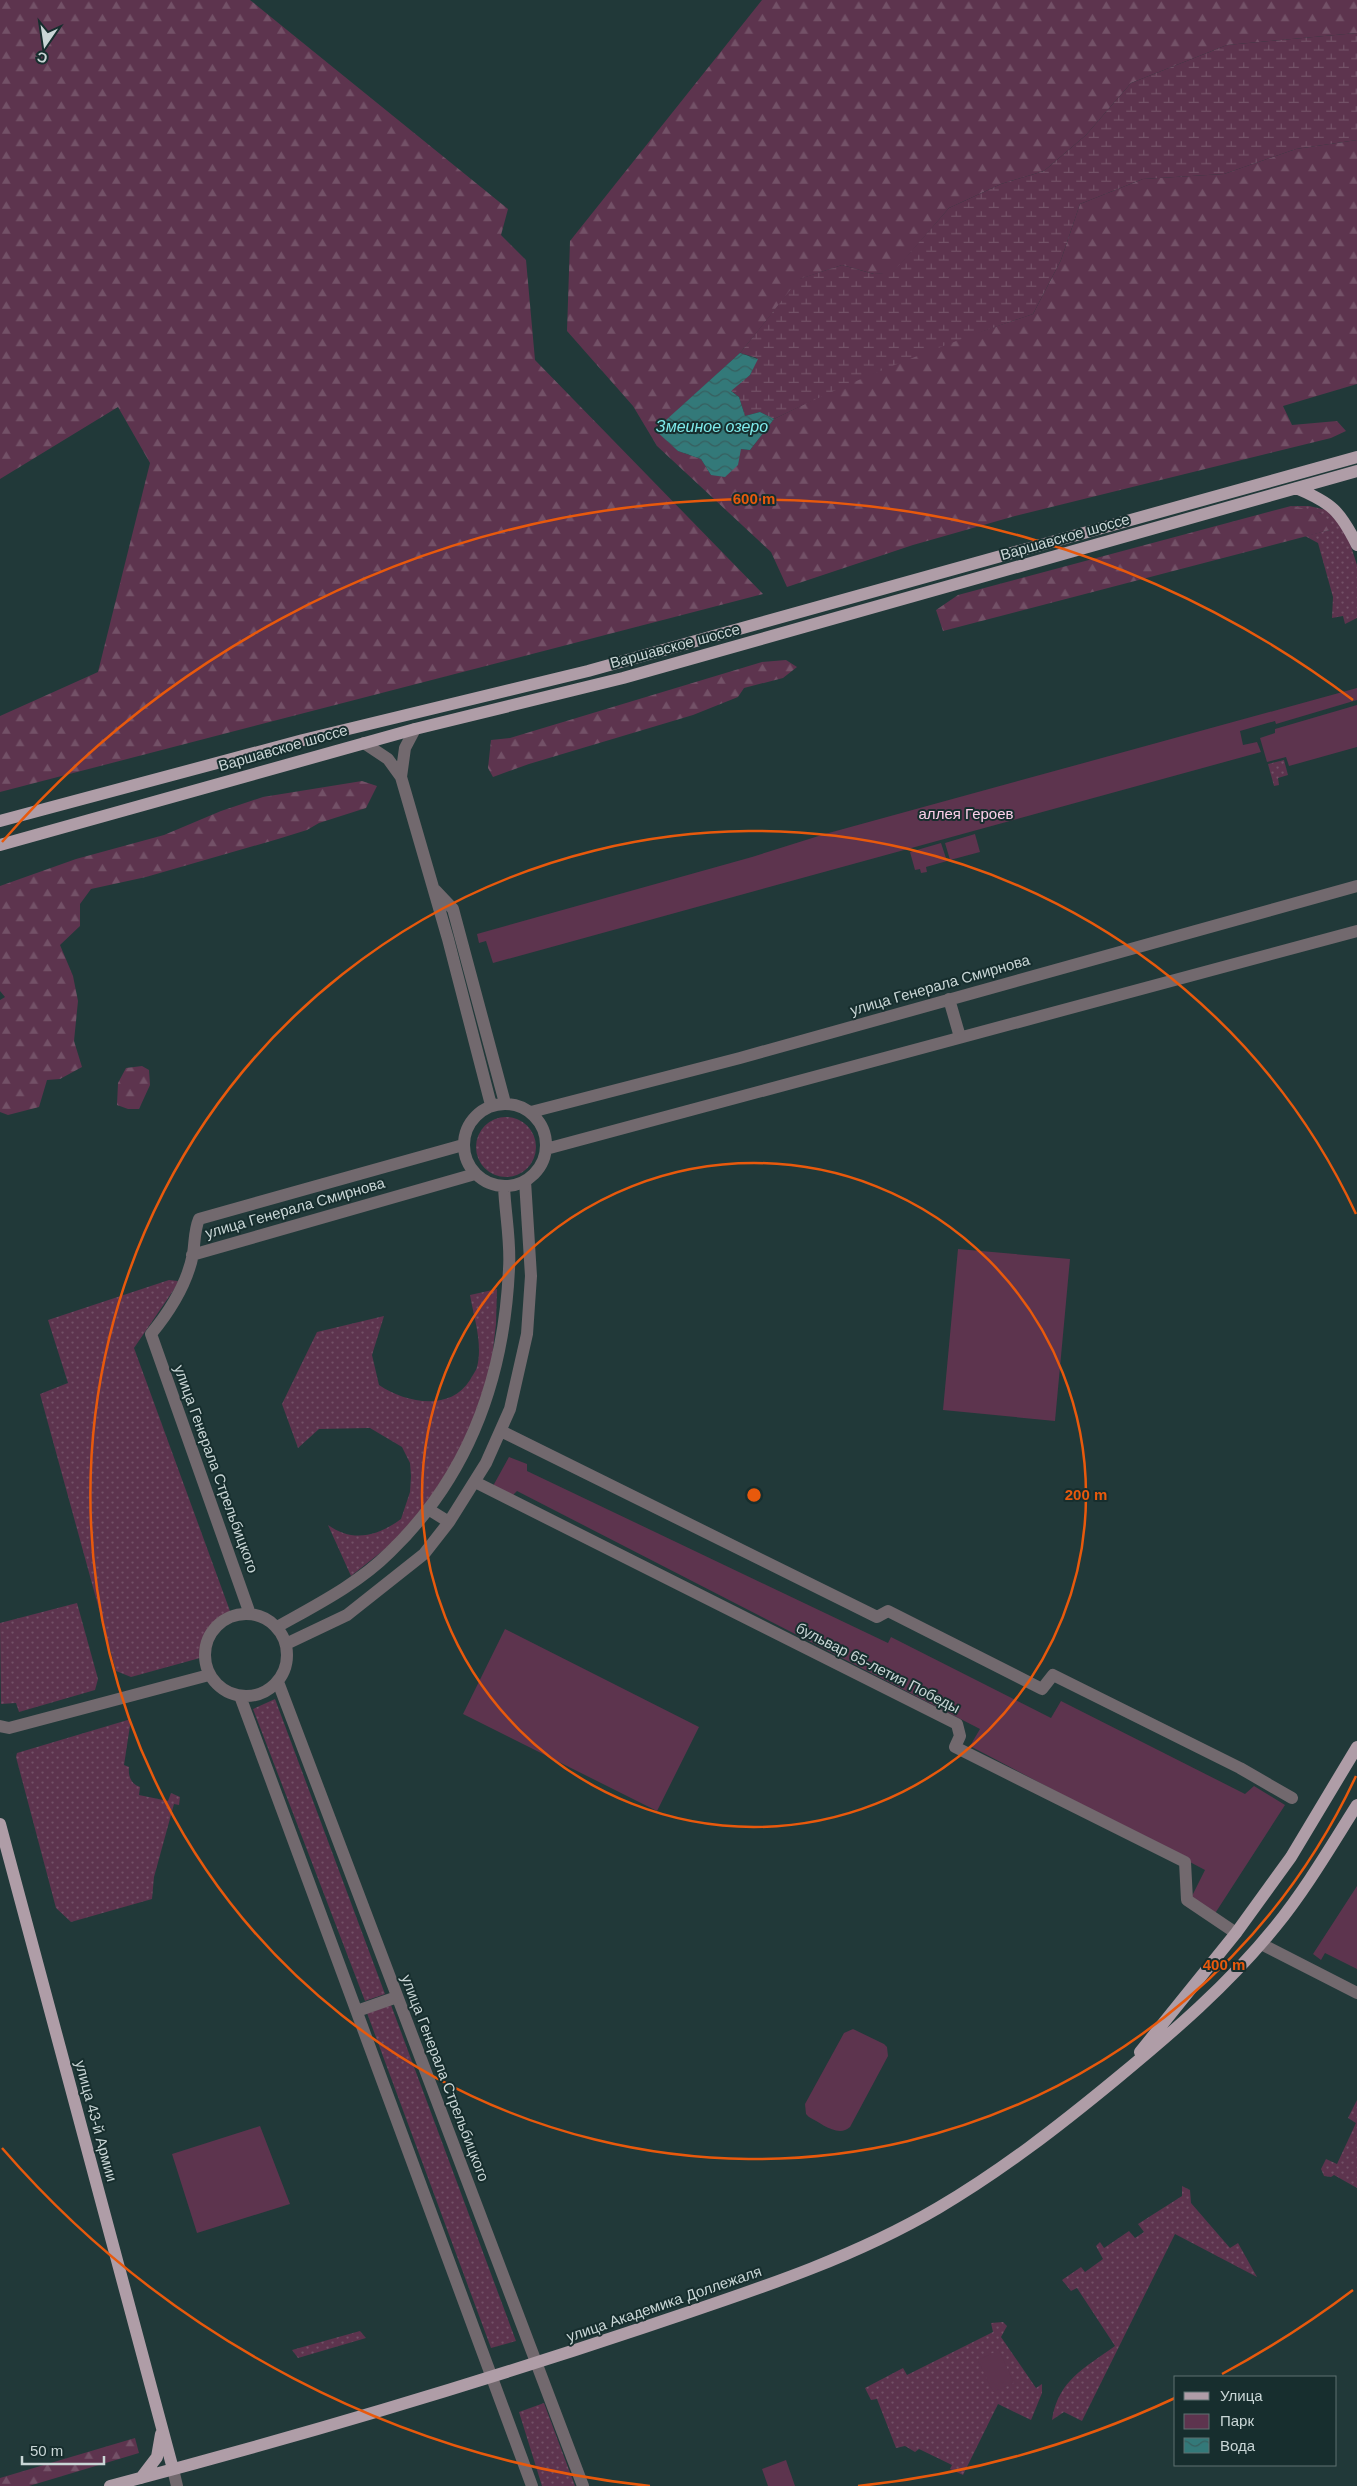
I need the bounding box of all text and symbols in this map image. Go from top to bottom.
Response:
north arrow [20,20,70,70]
text: С [35,49,49,67]
water label: Змеиное озеро [656,418,768,435]
text: 600 m [733,490,775,507]
street label: Варшавское шоссе [998,510,1131,563]
street label: Варшавское шоссе [608,620,742,671]
street label: Варшавское шоссе [216,721,349,774]
park label: аллея Героев [919,805,1013,822]
street label: улица Генерала Смирнова [848,951,1032,1018]
street label: улица Генерала Смирнова [203,1174,387,1241]
street label: улица Генерала Стрельбицкого [171,1363,262,1575]
centre of rings [745,1486,763,1504]
text: 200 m [1065,1486,1107,1503]
street label: бульвар 65-летия Победы [793,1619,963,1716]
text: 400 m [1203,1956,1245,1973]
street label: улица Генерала Стрельбицкого [398,1972,493,2184]
street label: улица 43-й Армии [72,2058,121,2183]
street label: улица Академика Доллежаля [564,2262,764,2345]
legend [1174,2376,1337,2466]
text: Улица [1220,2387,1263,2404]
text: Парк [1220,2412,1254,2429]
scale bar [22,2434,105,2466]
text: Вода [1220,2437,1256,2454]
text: 50 m [30,2442,63,2459]

